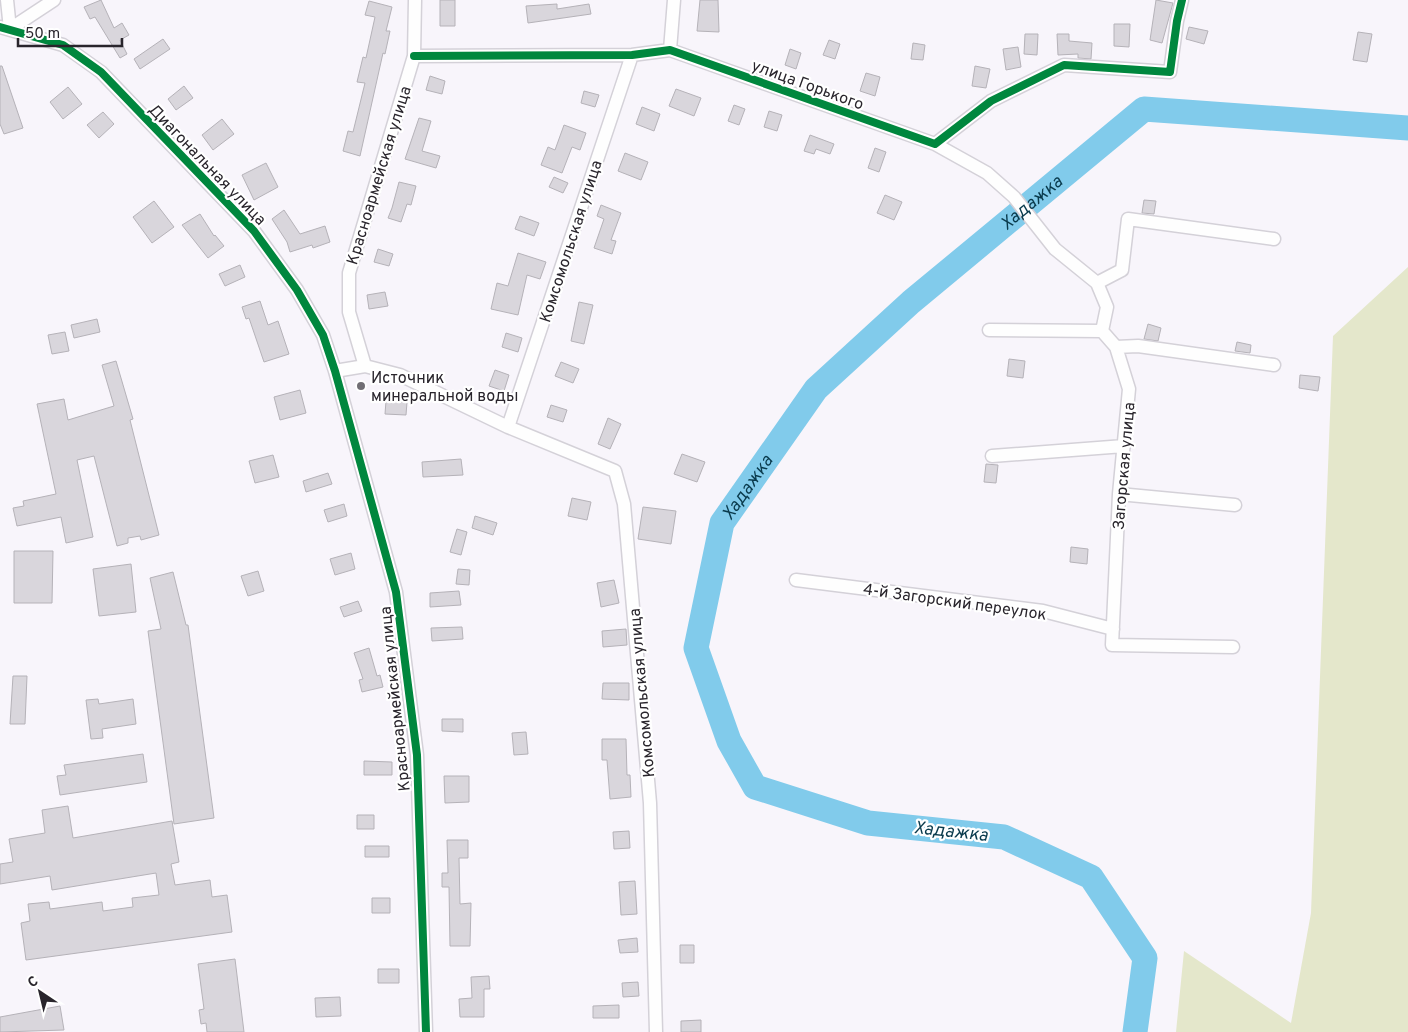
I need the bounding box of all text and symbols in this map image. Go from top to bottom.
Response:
scale bar [18,15,121,47]
text: 50 m [25,25,60,44]
street label: улица Горького [749,56,866,115]
street label: Красноармейская улица [343,84,417,267]
street label: Диагональная улица [143,101,270,230]
street label: Комсомольская улица [536,158,608,325]
water label: Хадажка [996,170,1069,236]
place label: Источник минеральной воды [371,369,518,407]
marker: Источник минеральной воды [355,380,367,392]
street label: Загорская улица [1109,401,1141,531]
water label: Хадажка [718,450,779,525]
street label: 4-й Загорский переулок [862,580,1048,626]
street label: Красноармейская улица [376,605,416,792]
street label: Комсомольская улица [626,607,660,778]
water label: Хадажка [913,817,990,848]
north arrow [15,967,65,1017]
text: С [25,973,42,992]

